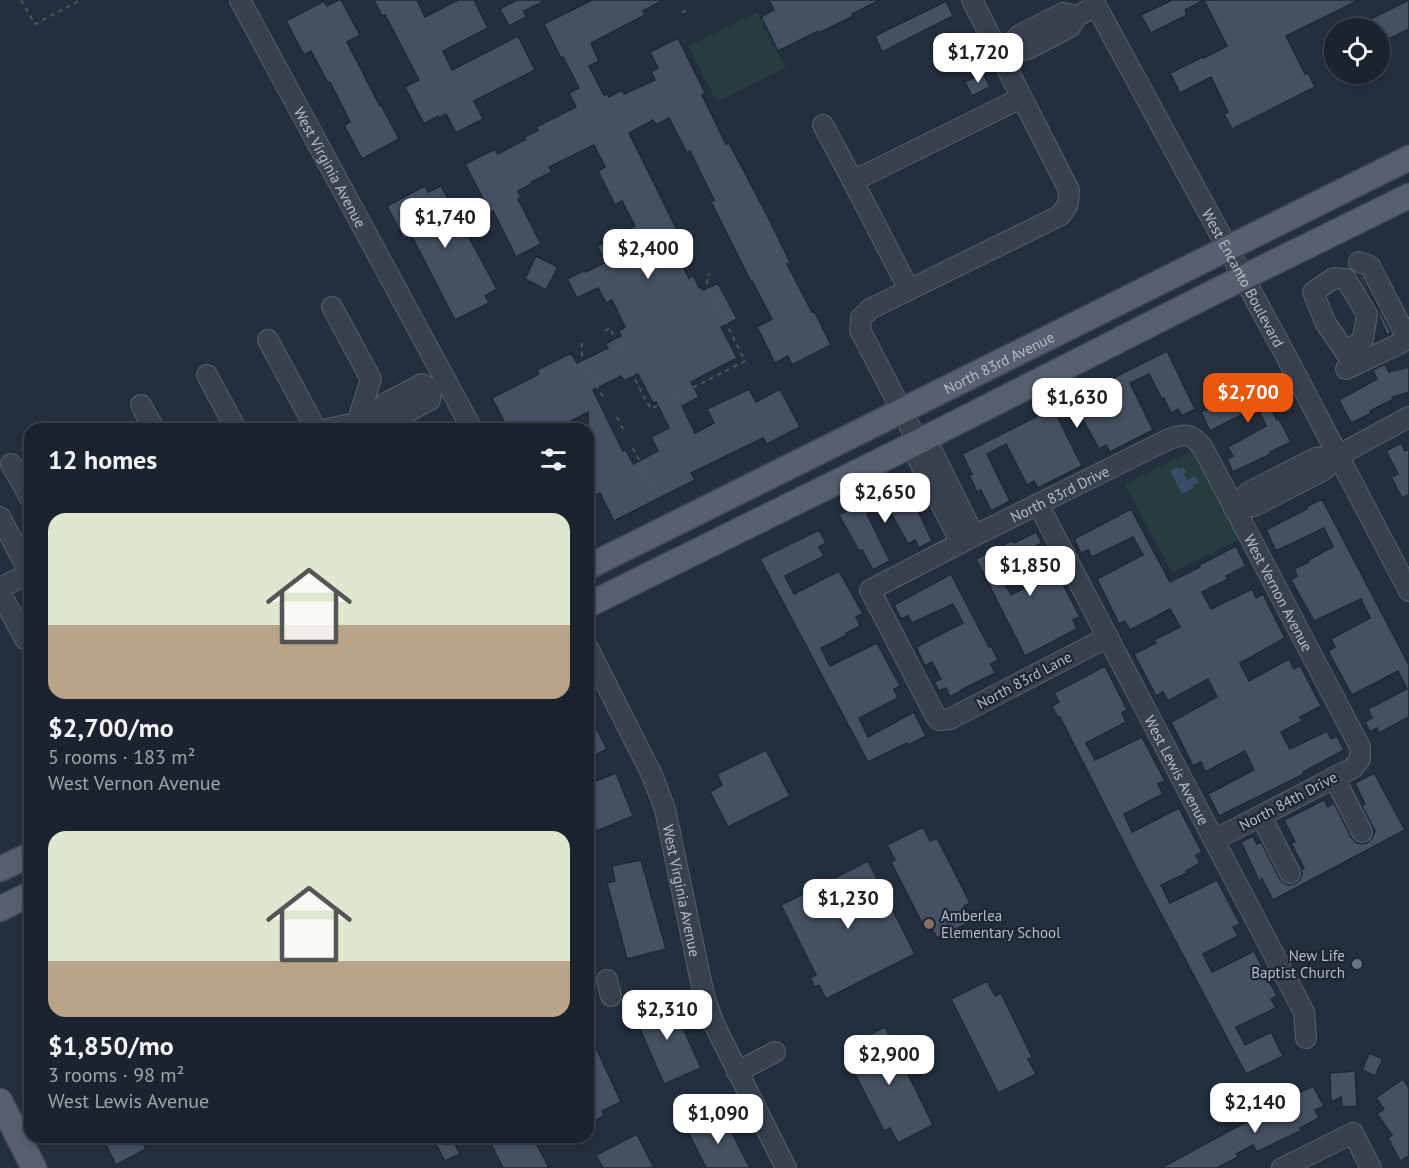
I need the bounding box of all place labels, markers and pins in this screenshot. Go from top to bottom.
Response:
pin: $1,720 [929,33,1027,84]
pin: $1,740 [396,198,494,249]
pin: $2,400 [599,229,697,280]
pin: $2,700 [1199,373,1297,424]
pin: $1,630 [1028,378,1126,429]
pin: $2,650 [836,473,934,524]
pin: $1,850 [981,546,1079,597]
pin: $1,230 [799,879,897,930]
place label: Amberlea Elementary School [941,906,1061,942]
marker: Amberlea Elementary School [922,917,936,931]
place label: New Life Baptist Church [1251,946,1345,982]
marker: New Life Baptist Church [1350,957,1364,971]
pin: $2,310 [618,990,716,1041]
pin: $2,900 [840,1035,938,1086]
pin: $2,140 [1206,1083,1304,1134]
pin: $1,090 [669,1094,767,1145]

